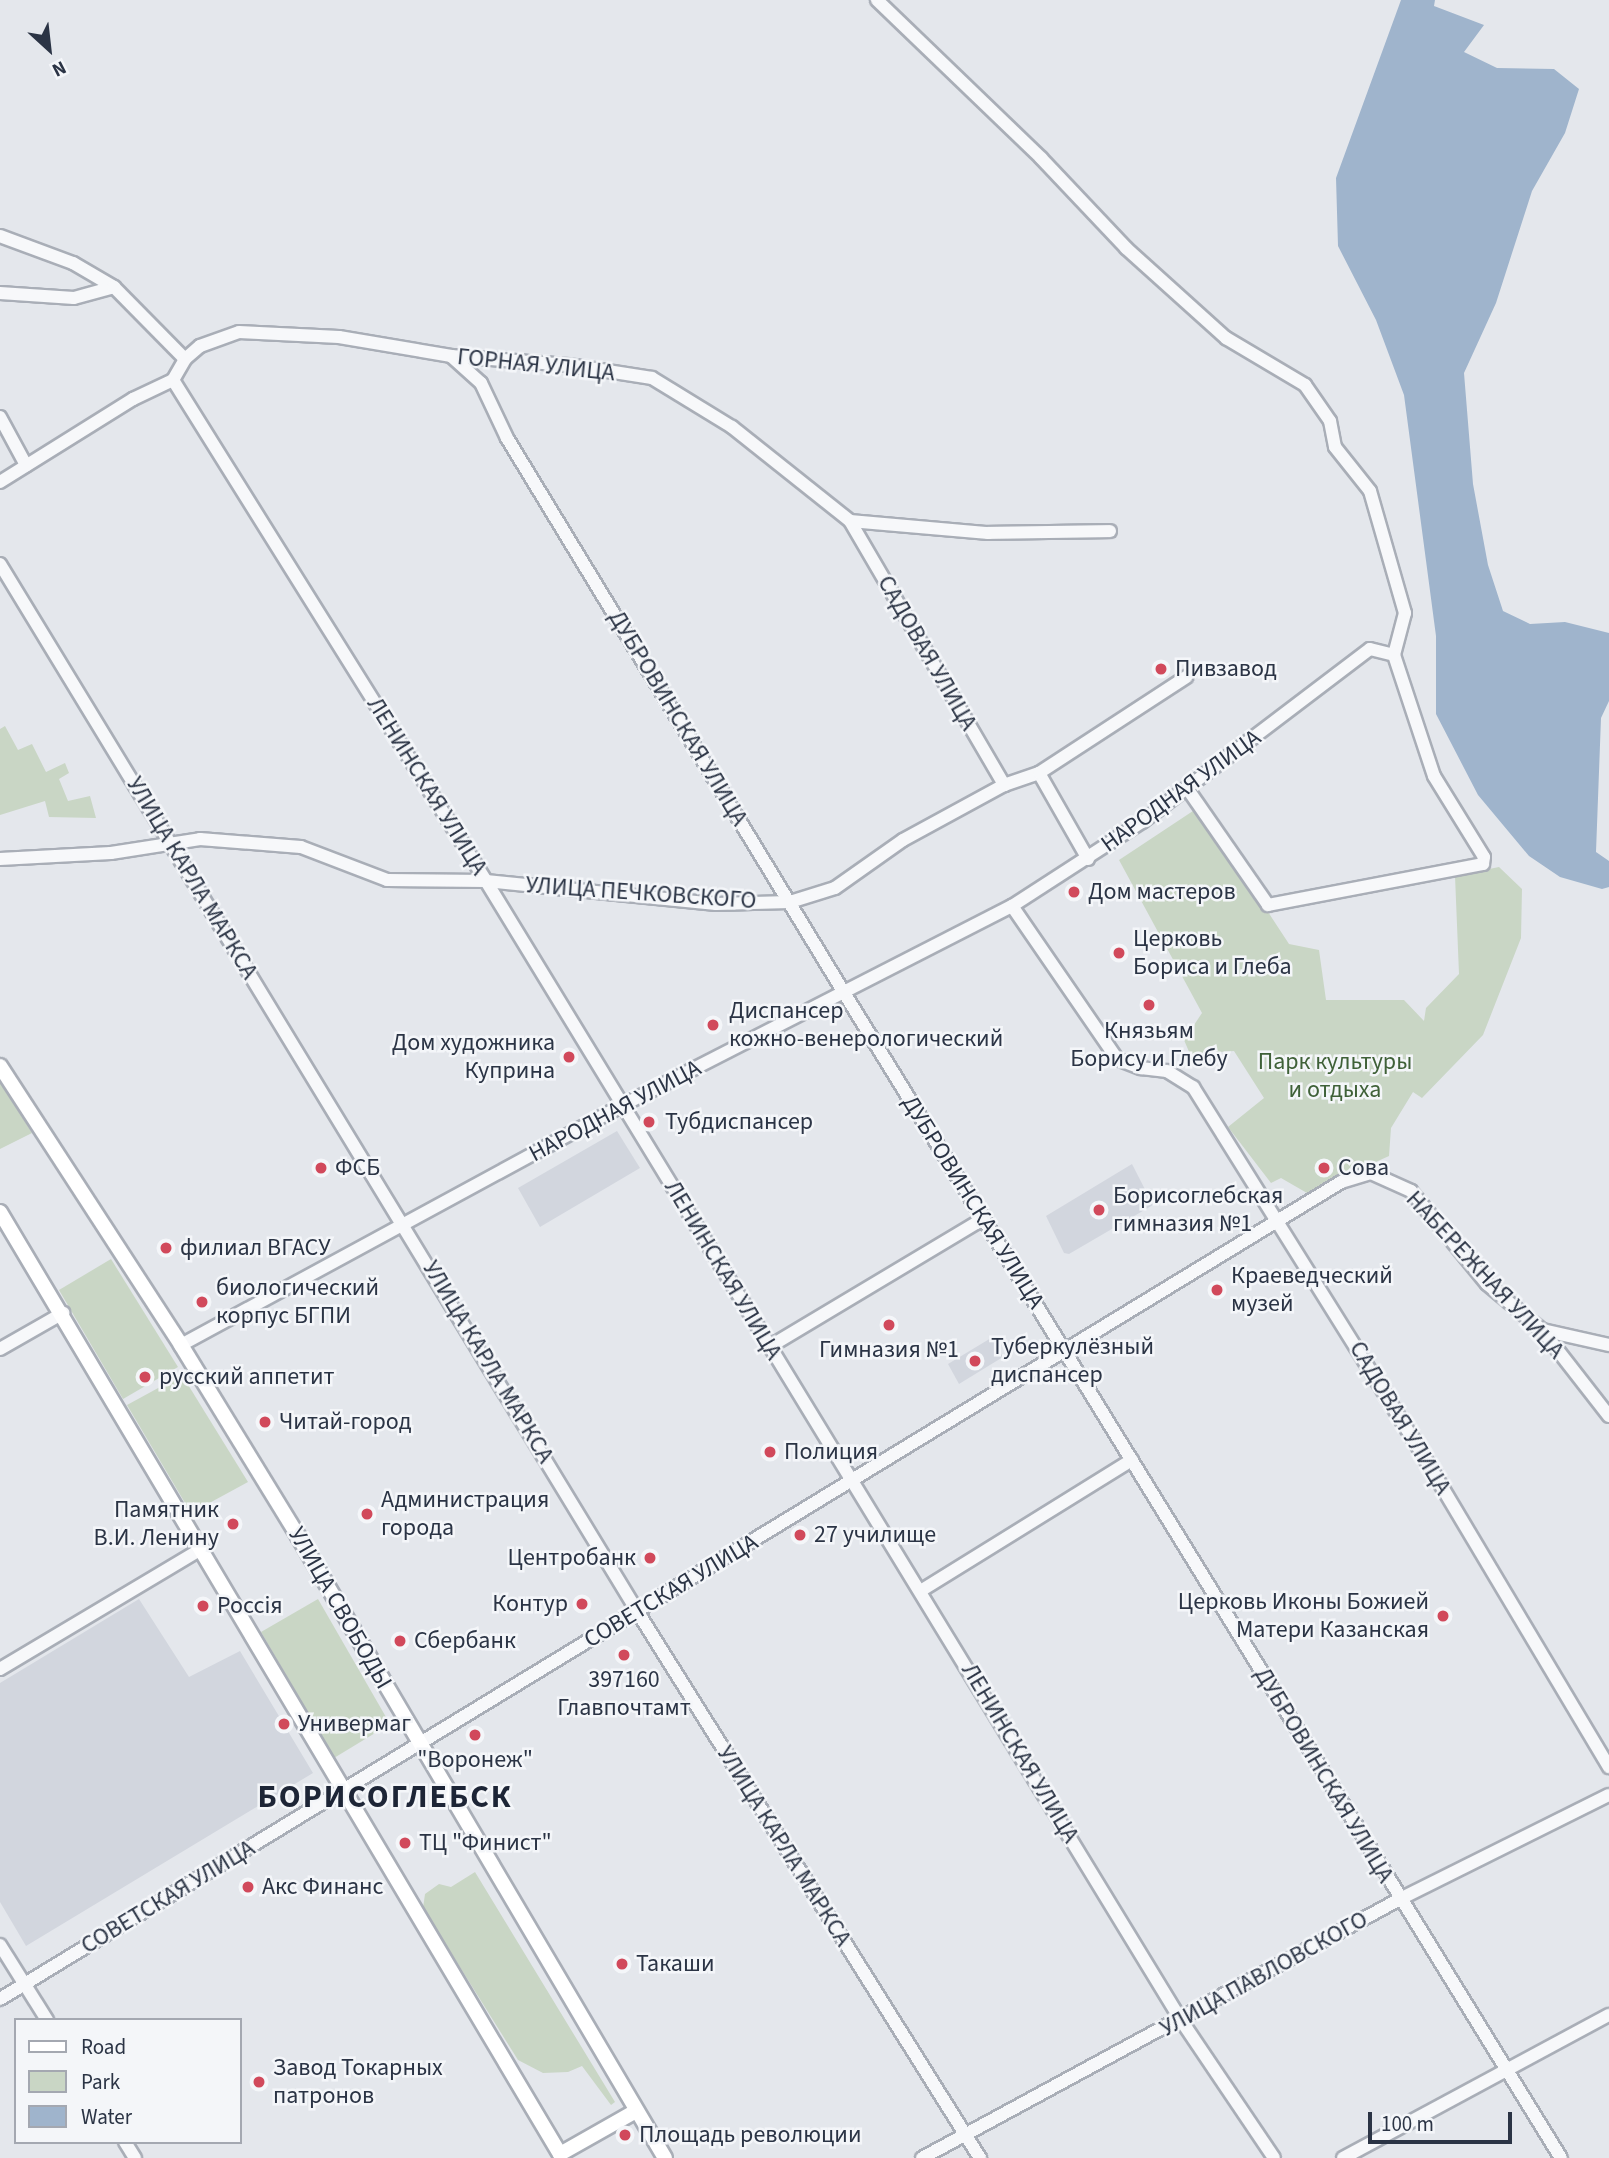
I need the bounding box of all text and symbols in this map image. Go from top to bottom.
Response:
north arrow [14,14,84,84]
text: N [47,53,71,83]
street label: ГОРНАЯ УЛИЦА [456,342,616,388]
street label: САДОВАЯ УЛИЦА [871,570,983,736]
street label: ДУБРОВИНСКАЯ УЛИЦА [602,605,754,831]
place label: Пивзавод [1175,655,1277,683]
marker: Пивзавод [1153,661,1169,677]
street label: ЛЕНИНСКАЯ УЛИЦА [361,692,493,880]
street label: НАРОДНАЯ УЛИЦА [1095,723,1267,859]
street label: УЛИЦА КАРЛА МАРКСА [120,772,264,984]
street label: УЛИЦА ПЕЧКОВСКОГО [525,871,757,915]
place label: Дом мастеров [1088,878,1236,906]
marker: Дом мастеров [1066,884,1082,900]
place label: Церковь Бориса и Глеба [1133,925,1292,981]
marker: Церковь Бориса и Глеба [1111,945,1127,961]
place label: Диспансер кожно-венерологический [729,997,1003,1053]
marker: Князьям Борису и Глебу [1141,997,1157,1013]
marker: Диспансер кожно-венерологический [703,1015,723,1035]
place label: Князьям Борису и Глебу [1070,1017,1228,1073]
place label: Дом художника Куприна [392,1029,555,1085]
park label: Парк культуры и отдыха [1258,1048,1412,1104]
marker: Дом художника Куприна [561,1049,577,1065]
street label: НАРОДНАЯ УЛИЦА [524,1054,706,1168]
street label: ДУБРОВИНСКАЯ УЛИЦА [896,1090,1050,1314]
place label: Тубдиспансер [665,1108,813,1136]
marker: Тубдиспансер [639,1112,659,1132]
place label: ФСБ [335,1154,380,1182]
place label: Сова [1338,1154,1389,1182]
marker: ФСБ [313,1160,329,1176]
marker: Сова [1316,1160,1332,1176]
street label: ЛЕНИНСКАЯ УЛИЦА [658,1175,788,1365]
place label: Борисоглебская гимназия №1 [1113,1182,1283,1238]
street label: НАБЕРЕЖНАЯ УЛИЦА [1400,1185,1570,1365]
marker: Борисоглебская гимназия №1 [1091,1202,1107,1218]
place label: филиал ВГАСУ [180,1234,331,1262]
marker: филиал ВГАСУ [158,1240,174,1256]
street label: УЛИЦА КАРЛА МАРКСА [416,1256,560,1468]
place label: Краеведческий музей [1231,1262,1393,1318]
place label: биологический корпус БГПИ [216,1274,379,1330]
marker: Краеведческий музей [1209,1282,1225,1298]
marker: биологический корпус БГПИ [194,1294,210,1310]
marker: Гимназия №1 [881,1317,897,1333]
place label: Туберкулёзный диспансер [991,1333,1154,1389]
place label: Гимназия №1 [819,1336,959,1364]
street label: САДОВАЯ УЛИЦА [1343,1336,1457,1500]
marker: Туберкулёзный диспансер [965,1351,985,1371]
place label: русский аппетит [159,1363,334,1391]
marker: русский аппетит [137,1369,153,1385]
place label: Читай-город [279,1408,412,1436]
marker: Читай-город [257,1414,273,1430]
place label: Полиция [784,1438,878,1466]
marker: Полиция [762,1444,778,1460]
place label: Администрация города [381,1486,549,1542]
place label: Памятник В.И. Ленину [94,1496,219,1552]
marker: Администрация города [359,1506,375,1522]
marker: Памятник В.И. Ленину [225,1516,241,1532]
place label: 27 училище [814,1521,936,1549]
street label: УЛИЦА СВОБОДЫ [282,1522,398,1694]
marker: 27 училище [792,1527,808,1543]
street label: СОВЕТСКАЯ УЛИЦА [579,1528,763,1654]
place label: Центробанк [507,1544,636,1572]
marker: Центробанк [642,1550,658,1566]
place label: Церковь Иконы Божией Матери Казанская [1178,1588,1429,1644]
place label: Контур [492,1590,568,1618]
place label: Россiя [217,1592,283,1620]
marker: Контур [574,1596,590,1612]
marker: Россiя [195,1598,211,1614]
marker: Церковь Иконы Божией Матери Казанская [1435,1608,1451,1624]
place label: Сбербанк [414,1627,516,1655]
marker: Сбербанк [392,1633,408,1649]
marker: 397160 Главпочтамт [616,1647,632,1663]
street label: ЛЕНИНСКАЯ УЛИЦА [955,1658,1085,1848]
street label: ДУБРОВИНСКАЯ УЛИЦА [1248,1662,1400,1888]
place label: 397160 Главпочтамт [557,1666,691,1722]
place label: Универмаг [298,1710,411,1738]
marker: Универмаг [276,1716,292,1732]
marker: "Воронеж" [467,1727,483,1743]
street label: УЛИЦА КАРЛА МАРКСА [711,1740,857,1952]
place label: "Воронеж" [417,1746,533,1774]
district label: БОРИСОГЛЕБСК [259,1778,511,1816]
place label: ТЦ "Финист" [419,1829,552,1857]
street label: СОВЕТСКАЯ УЛИЦА [76,1834,260,1960]
marker: ТЦ "Финист" [397,1835,413,1851]
place label: Акс Финанс [262,1873,383,1901]
marker: Акс Финанс [240,1879,256,1895]
street label: УЛИЦА ПАВЛОВСКОГО [1155,1905,1373,2043]
place label: Такаши [636,1950,714,1978]
marker: Такаши [614,1956,630,1972]
legend [14,2018,242,2144]
text: Road [81,2032,126,2062]
place label: Завод Токарных патронов [273,2054,443,2110]
text: Park [81,2067,120,2097]
marker: Завод Токарных патронов [251,2074,267,2090]
scale bar [1371,2098,1514,2142]
text: Water [81,2102,132,2132]
text: 100 m [1381,2109,1434,2139]
place label: Площадь революции [639,2121,861,2149]
marker: Площадь революции [617,2127,633,2143]

